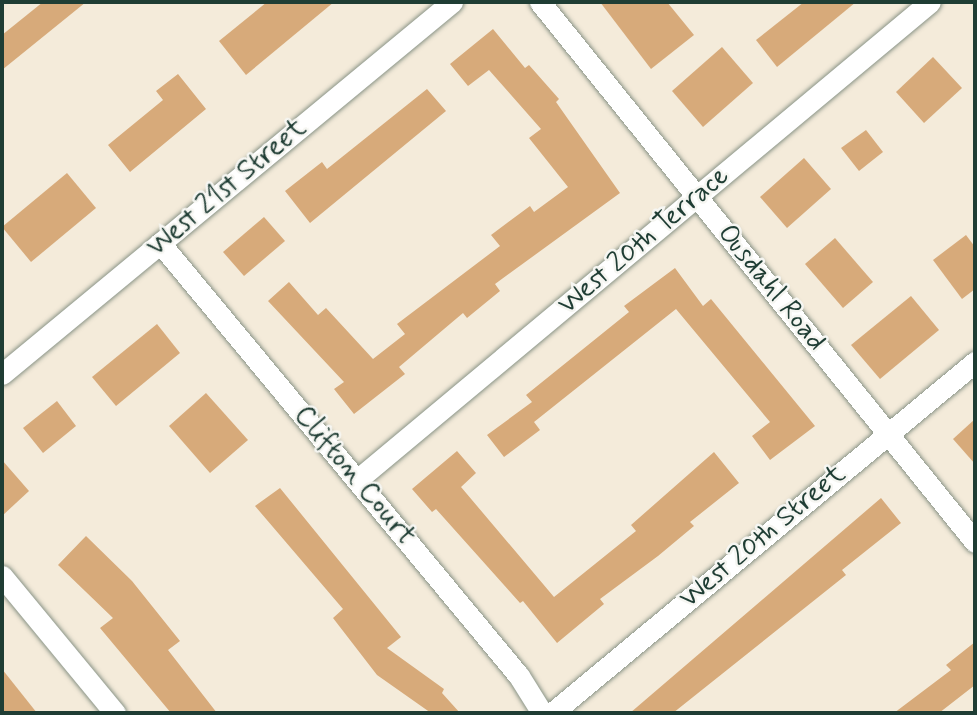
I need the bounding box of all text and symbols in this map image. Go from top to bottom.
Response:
street label: West 21st Street [140,112,314,264]
street label: West 20th Terrace [552,160,736,322]
street label: Ousdahl Road [710,218,832,358]
street label: Clifton Court [288,401,420,551]
street label: West 20th Street [673,458,853,616]

